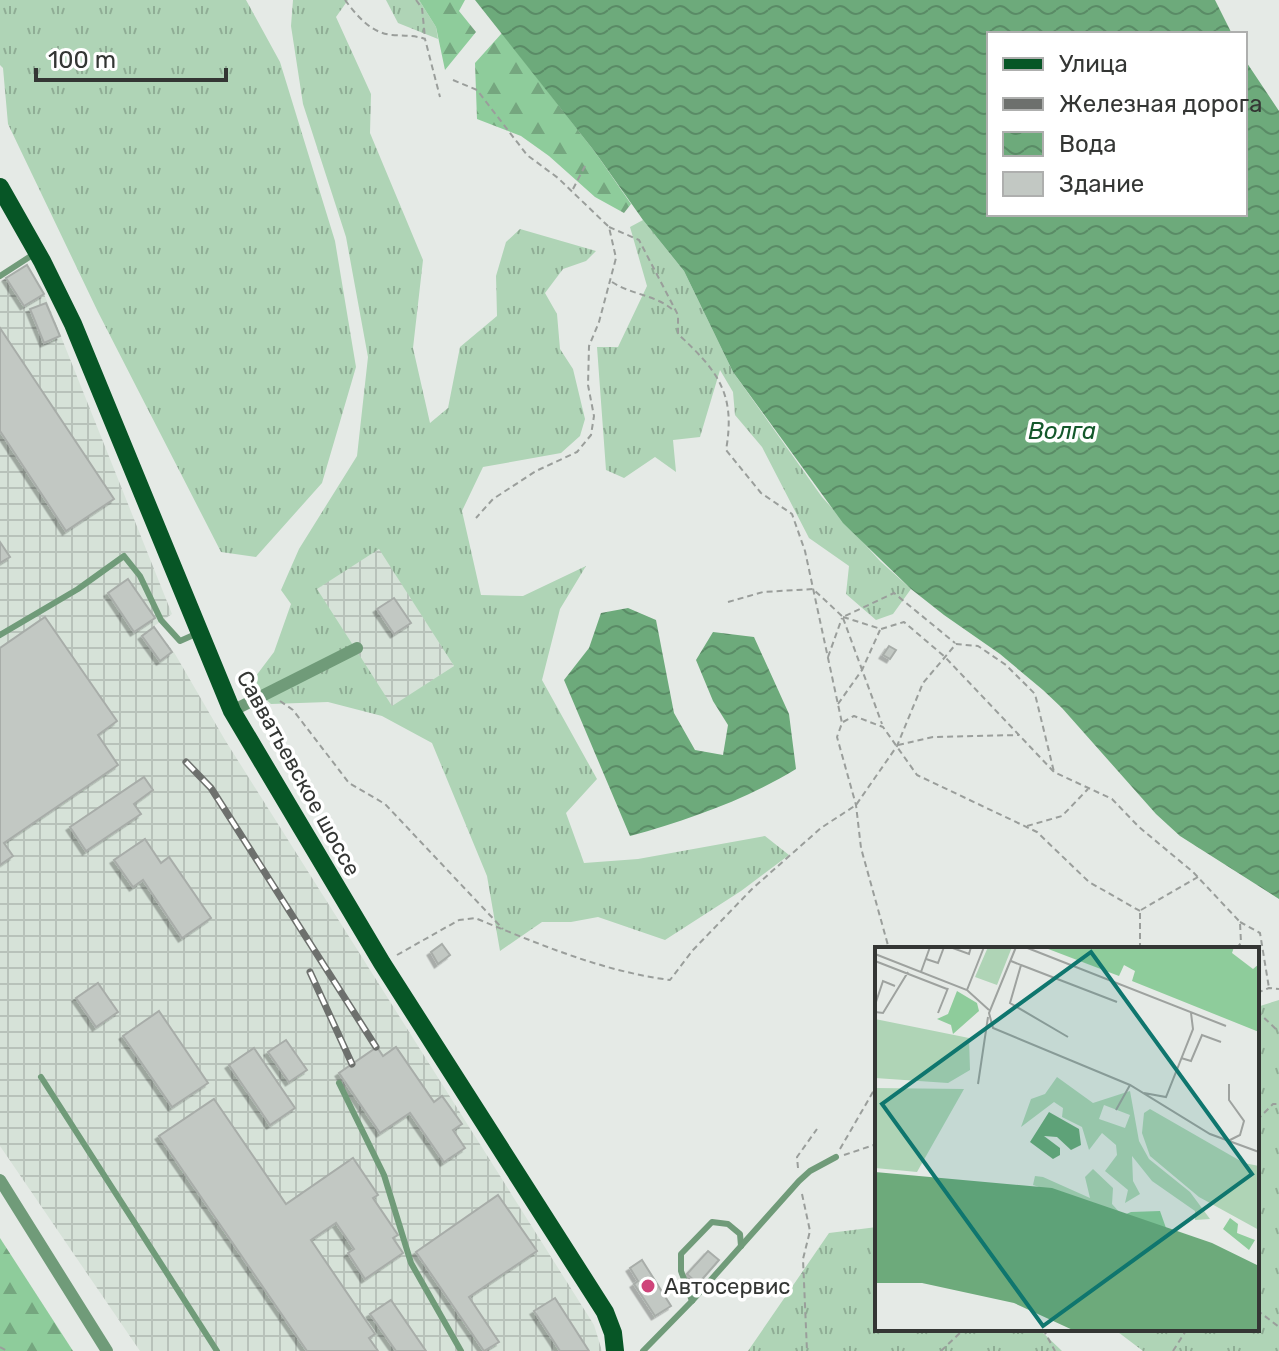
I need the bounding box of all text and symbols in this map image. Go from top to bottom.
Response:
scale bar [36,32,226,82]
legend [987,32,1247,216]
text: 100 m [48,46,116,74]
text: Улица [1059,50,1128,78]
text: Железная дорога [1059,90,1262,118]
text: Вода [1059,130,1116,158]
text: Здание [1059,170,1144,198]
water label: Волга [1028,417,1096,445]
street label: Савватьевское шоссе [231,666,366,881]
inset map [875,947,1259,1331]
place label: Автосервис [664,1273,790,1300]
marker: Автосервис [639,1277,657,1295]

